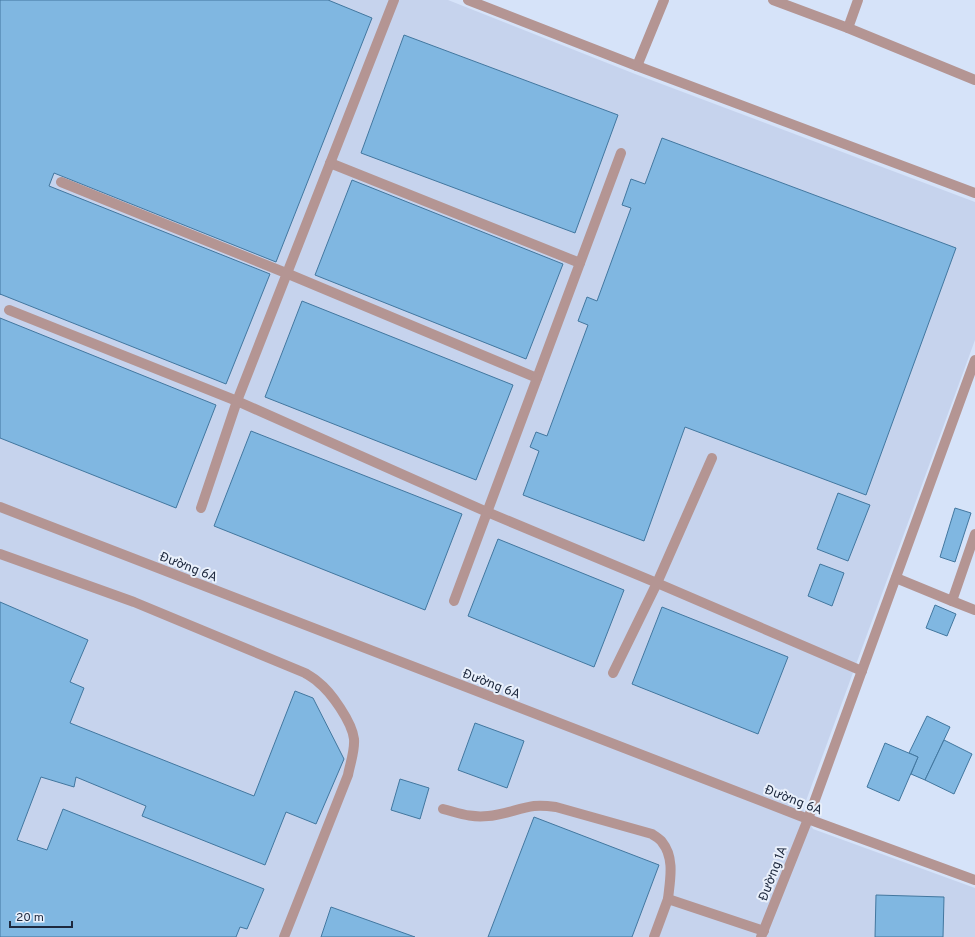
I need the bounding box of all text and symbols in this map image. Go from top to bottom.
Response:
street label: Đường 6A [157,550,220,586]
street label: Đường 6A [460,667,523,703]
street label: Đường 6A [762,783,825,819]
street label: Đường 1A [756,844,792,904]
scale bar [10,903,72,929]
text: 20 m [16,910,44,926]

